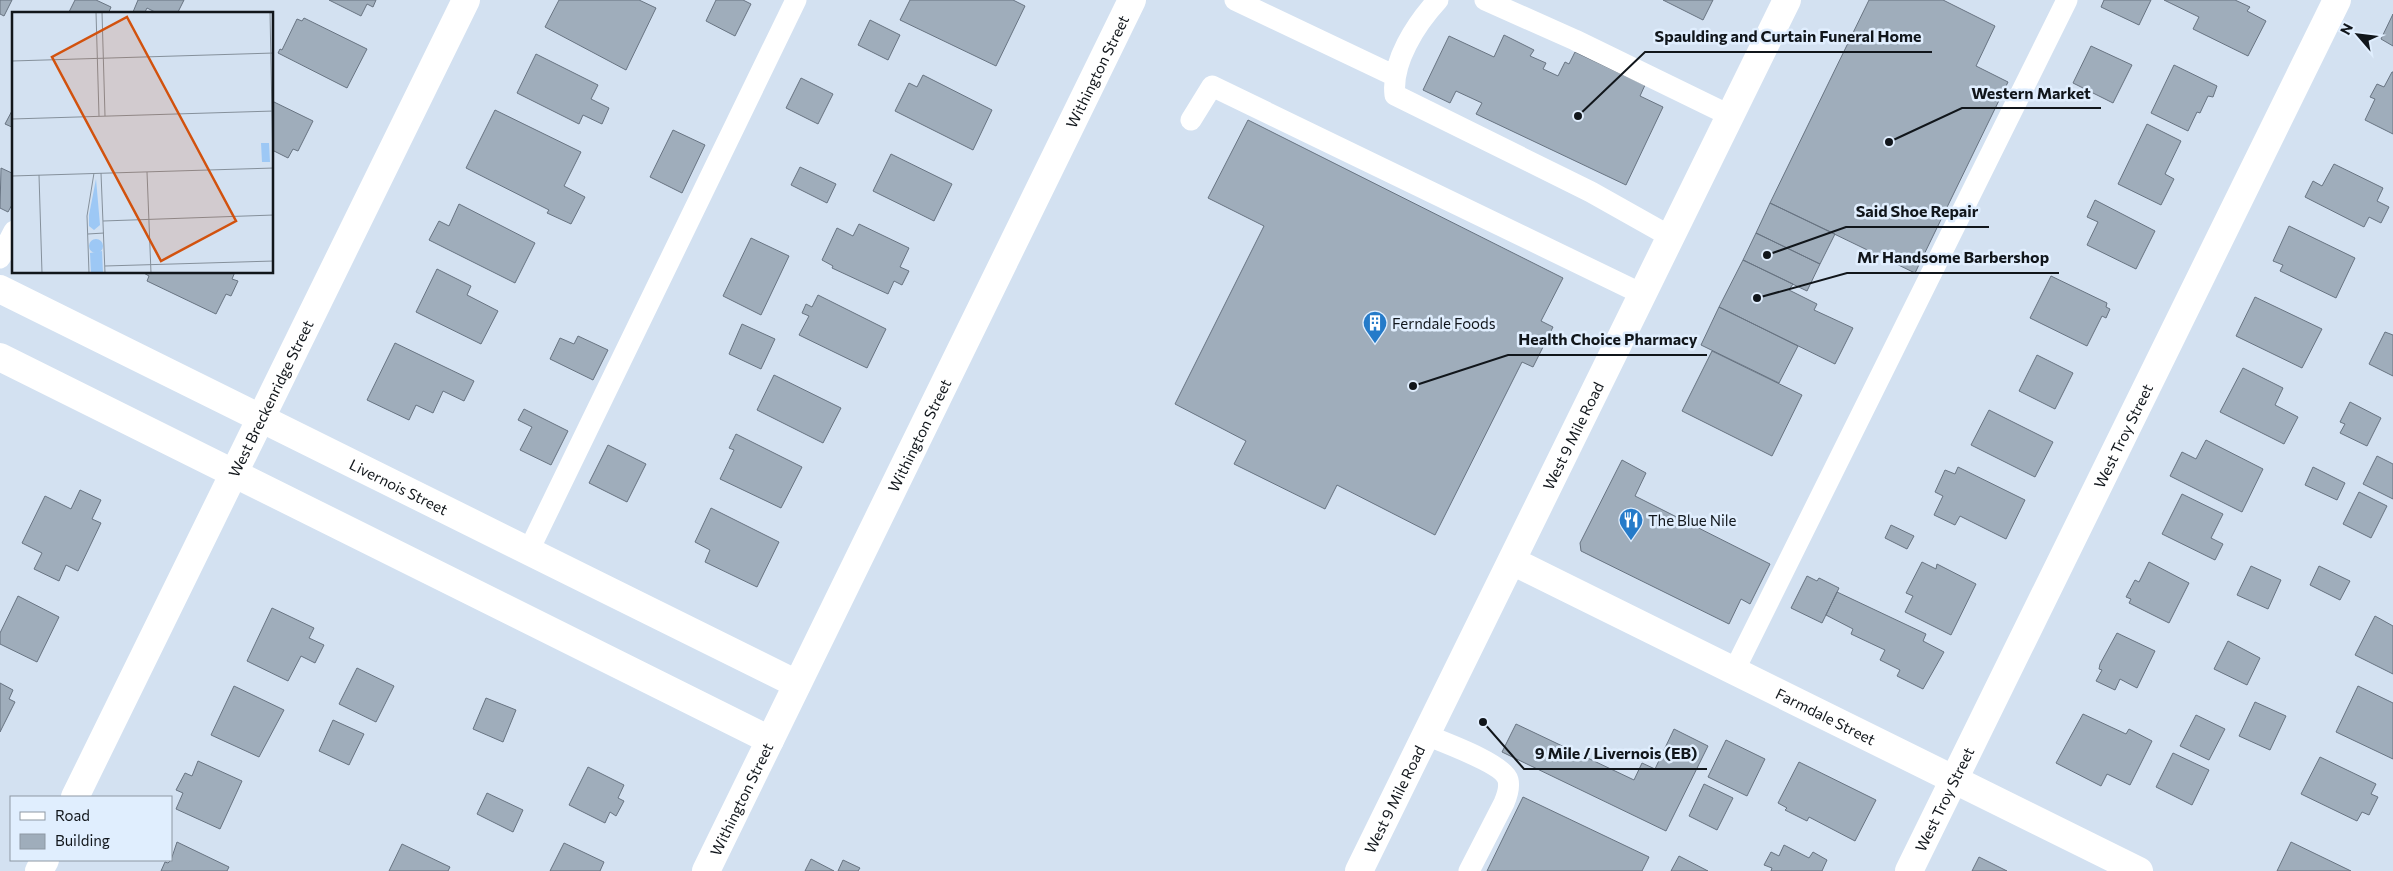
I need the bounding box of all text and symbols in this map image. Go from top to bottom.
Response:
north arrow [2333,10,2383,60]
inset map [12,12,274,274]
street label: Withington Street [1062,12,1132,131]
text: N [2336,20,2356,37]
callout: Spaulding and Curtain Funeral Home [1645,21,1932,52]
text: Spaulding and Curtain Funeral Home [1655,26,1921,45]
callout: Western Market [1962,77,2101,108]
text: Western Market [1971,83,2091,102]
callout: Said Shoe Repair [1846,196,1989,227]
text: Said Shoe Repair [1856,201,1979,220]
callout: Mr Handsome Barbershop [1847,242,2059,273]
text: Mr Handsome Barbershop [1857,247,2049,266]
building icon: Ferndale Foods [1362,310,1388,344]
place label: Ferndale Foods [1392,314,1496,332]
street label: West Breckenridge Street [224,317,317,480]
callout: Health Choice Pharmacy [1508,324,1707,355]
text: Health Choice Pharmacy [1518,329,1698,348]
street label: Withington Street [884,376,954,495]
street label: West 9 Mile Road [1539,379,1607,493]
street label: West Troy Street [2090,381,2156,491]
street label: Livernois Street [347,455,451,519]
restaurant icon: The Blue Nile [1618,507,1644,541]
place label: The Blue Nile [1648,511,1737,529]
street label: Farmdale Street [1773,684,1879,748]
callout: 9 Mile / Livernois (EB) [1524,738,1707,769]
street label: Withington Street [706,740,776,859]
street label: West 9 Mile Road [1360,742,1428,856]
text: 9 Mile / Livernois (EB) [1535,743,1697,762]
street label: West Troy Street [1911,744,1977,854]
legend [10,796,172,861]
text: Road [55,806,90,824]
text: Building [55,831,110,849]

